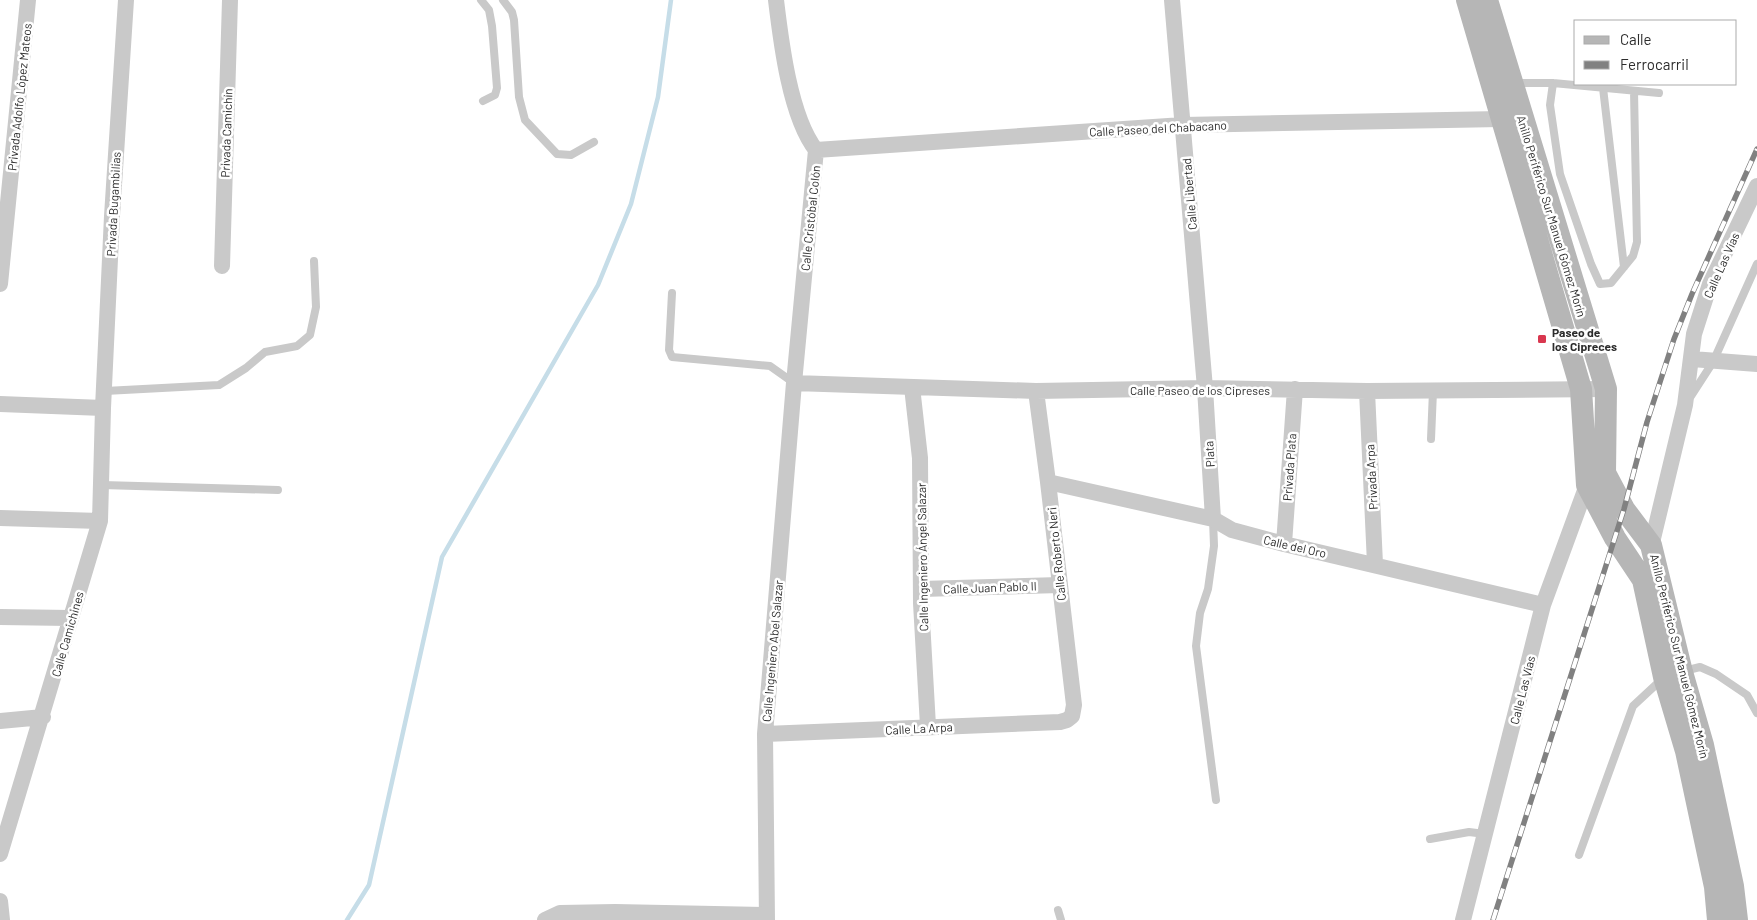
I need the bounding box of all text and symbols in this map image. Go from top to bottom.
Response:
legend [1574,20,1737,85]
street label: Privada Adolfo López Mateos [4,22,34,172]
text: Calle [1620,30,1652,48]
text: Ferrocarril [1620,55,1689,73]
street label: Privada Camichín [217,88,235,178]
street label: Anillo Periférico Sur Manuel Gómez Morín [1515,113,1589,319]
street label: Calle Paseo del Chabacano [1089,117,1227,139]
street label: Privada Bugambilias [103,151,123,257]
street label: Calle Libertad [1179,158,1199,230]
street label: Calle Cristóbal Colón [797,165,823,271]
street label: Calle Las Vías [1700,230,1742,300]
place label: Paseo de los Cipreces [1552,325,1617,353]
marker: Paseo de los Cipreces [1536,333,1548,345]
street label: Calle Paseo de los Cipreses [1130,383,1270,397]
street label: Privada Plata [1280,433,1298,501]
street label: Plata [1201,440,1217,468]
street label: Privada Arpa [1362,444,1380,510]
street label: Calle Ingeniero Ángel Salazar [914,482,930,632]
street label: Calle Roberto Neri [1044,507,1068,601]
street label: Calle del Oro [1262,532,1328,560]
street label: Anillo Periférico Sur Manuel Gómez Morín [1648,552,1712,760]
street label: Calle Juan Pablo II [943,578,1037,596]
street label: Calle Ingeniero Abel Salazar [759,579,785,723]
street label: Calle Camichines [48,589,86,678]
street label: Calle Las Vías [1507,654,1537,726]
street label: Calle La Arpa [885,719,953,737]

